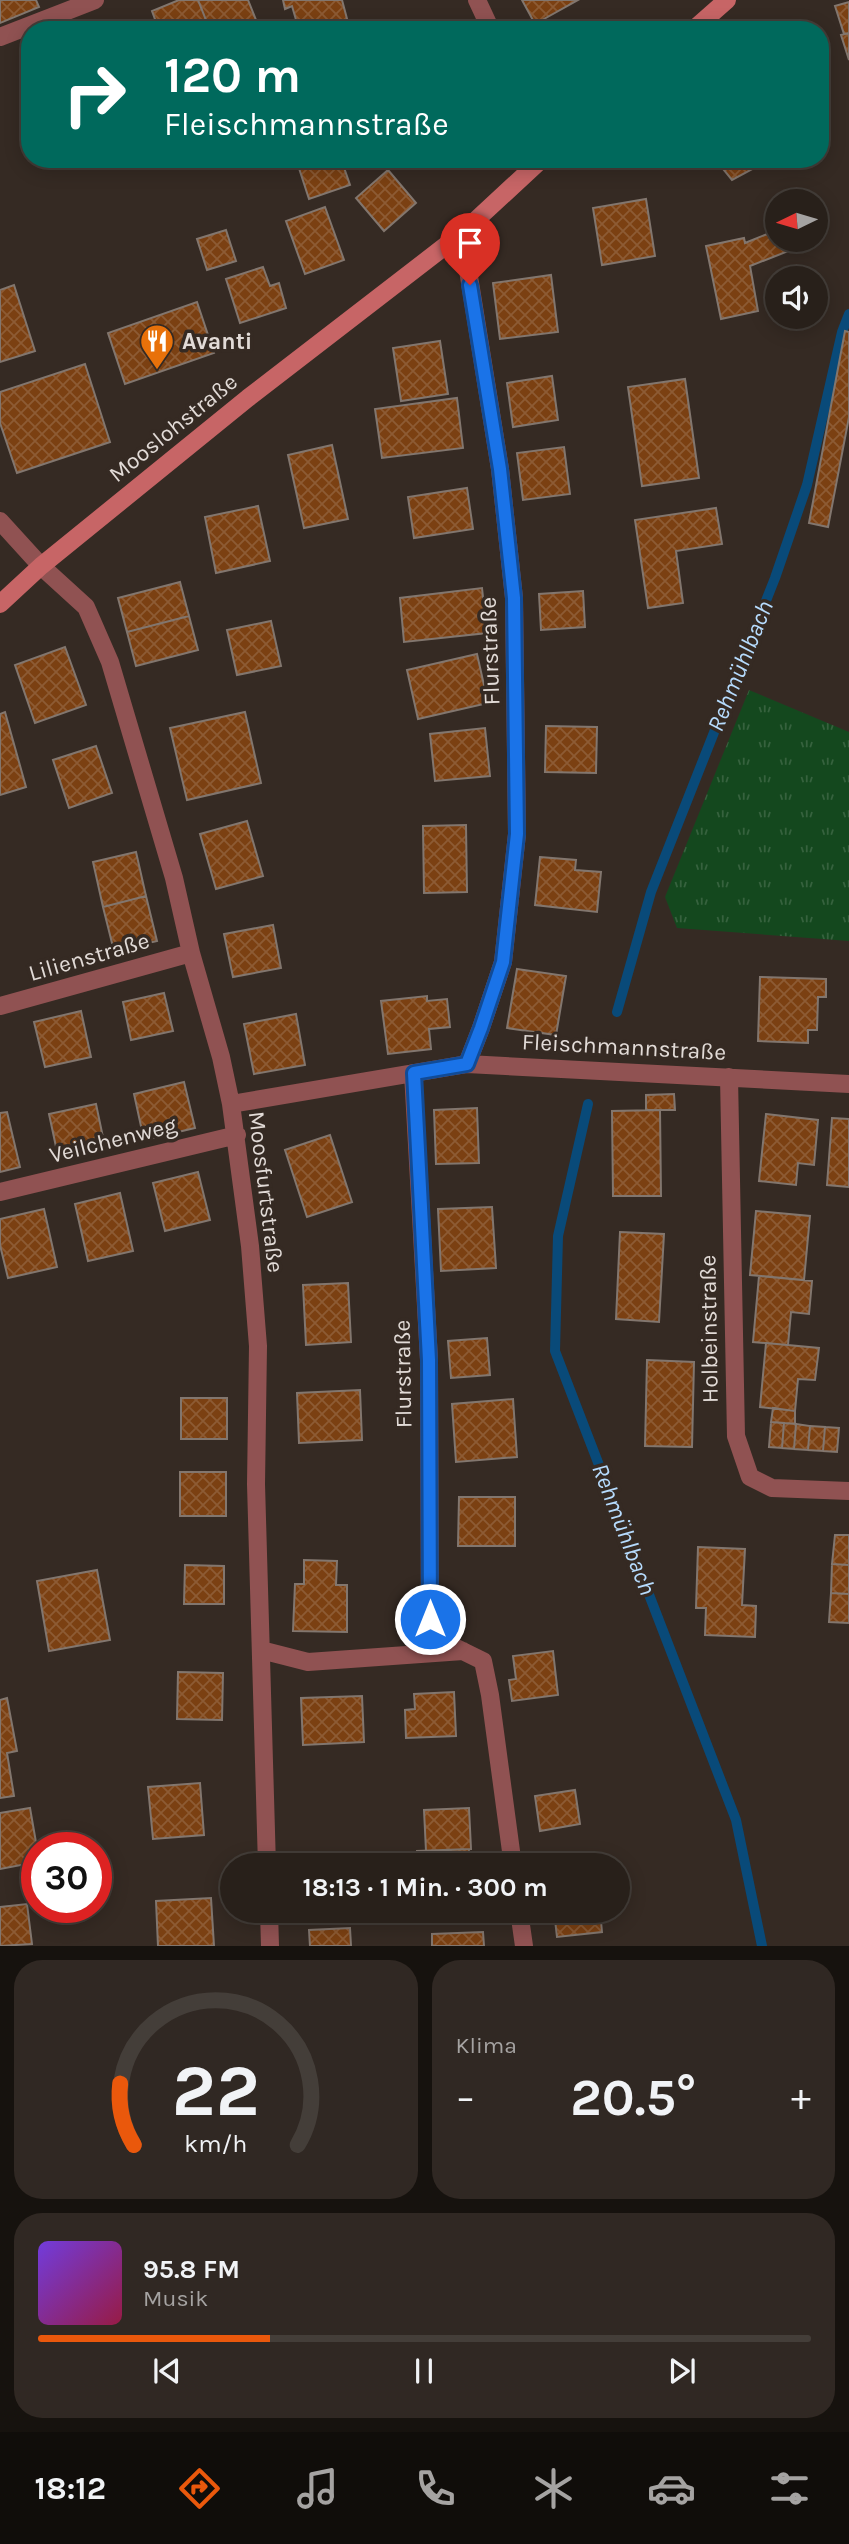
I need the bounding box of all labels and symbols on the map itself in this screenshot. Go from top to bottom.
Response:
north arrow [765,189,828,252]
pin [440,213,500,285]
restaurant icon: Avanti [138,322,176,371]
place label: Avanti [182,328,252,355]
street label: Mooslohstraße [103,368,243,488]
street label: Flurstraße [475,596,505,706]
water label: Rehmühlbach [701,596,779,736]
street label: Lilienstraße [26,927,152,987]
street label: Fleischmannstraße [521,1028,727,1066]
street label: Moosfurtstraße [243,1110,289,1274]
street label: Veilchenweg [47,1111,179,1169]
street label: Holbeinstraße [694,1255,724,1403]
street label: Flurstraße [389,1320,417,1428]
water label: Rehmühlbach [586,1459,662,1599]
position arrow [393,1582,467,1656]
speed limit sign: 30 [21,1832,112,1923]

